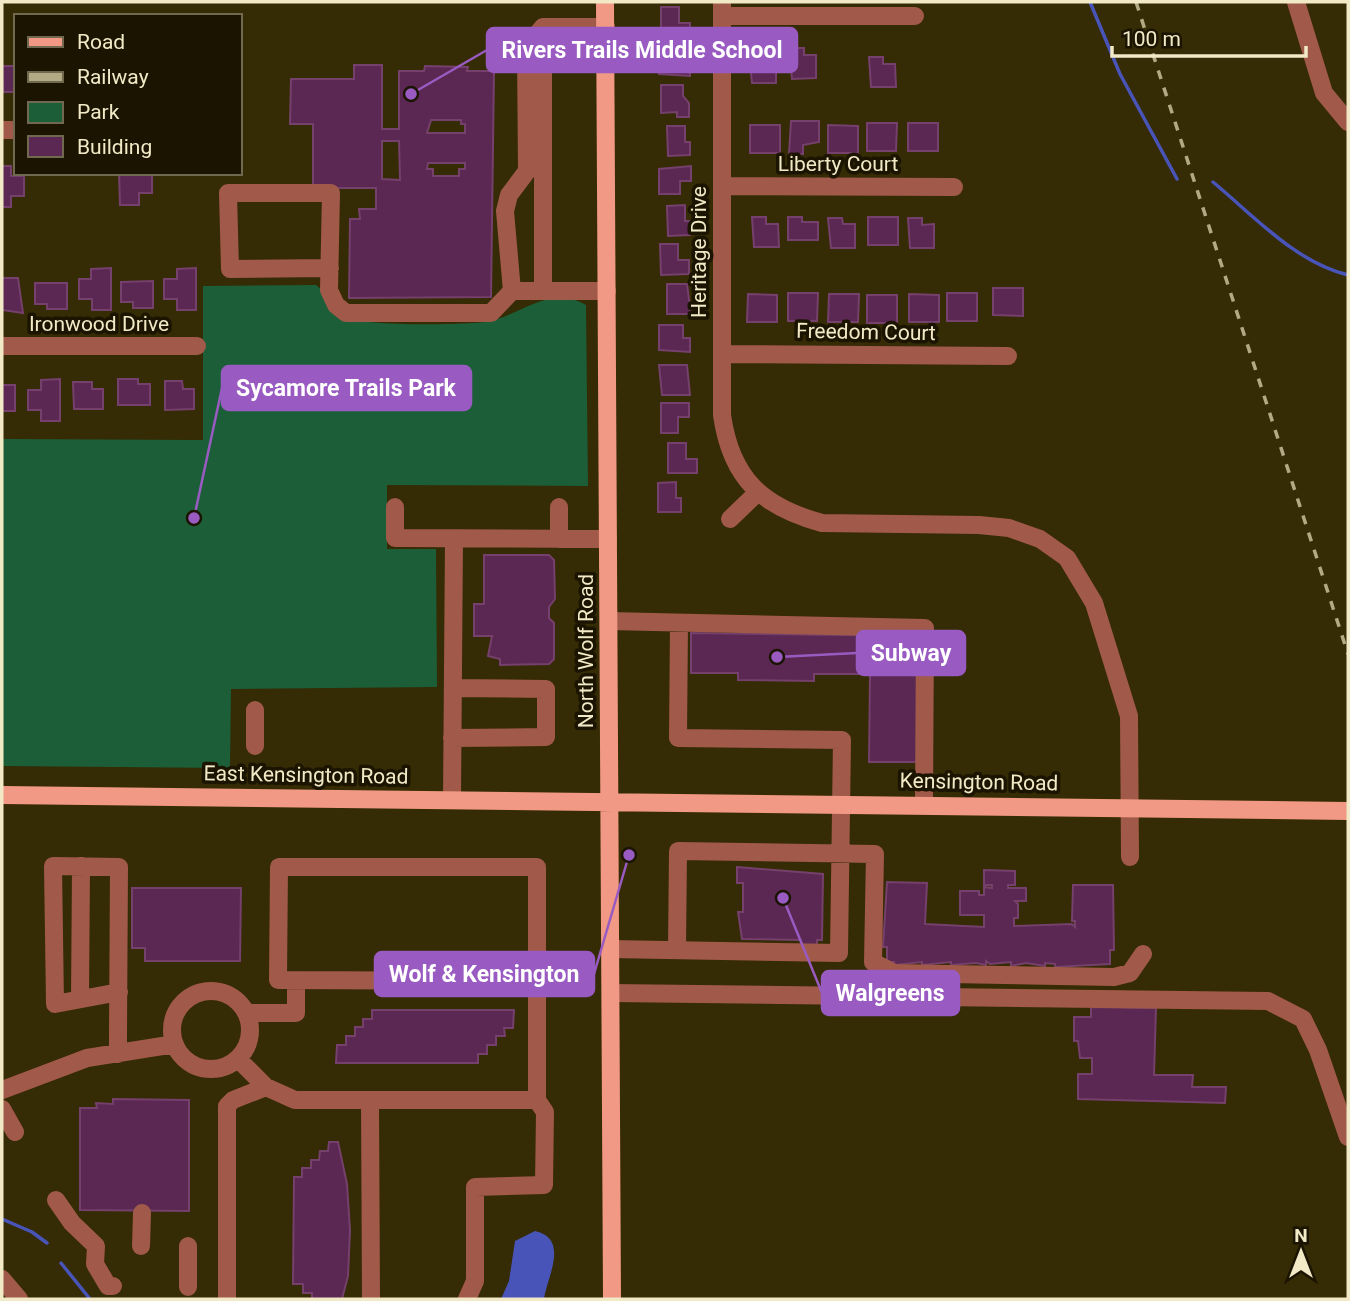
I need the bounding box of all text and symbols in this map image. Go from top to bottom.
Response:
legend [14,14,242,175]
scale bar [1112,14,1306,58]
text: 100 m [1122,27,1181,51]
callout: Rivers Trails Middle School [487,28,797,72]
text: Road [77,30,125,54]
text: Rivers Trails Middle School [501,37,783,64]
text: Railway [77,65,149,89]
text: Park [77,100,120,124]
text: Building [77,135,152,159]
street label: Liberty Court [778,152,898,176]
street label: Heritage Drive [687,186,711,318]
street label: Ironwood Drive [29,312,169,336]
street label: Freedom Court [796,319,936,345]
callout: Sycamore Trails Park [222,366,471,410]
text: Sycamore Trails Park [236,375,457,402]
street label: North Wolf Road [574,574,598,728]
callout: Subway [857,631,965,675]
text: Subway [871,640,952,667]
street label: East Kensington Road [203,761,409,789]
street label: Kensington Road [899,769,1059,795]
callout: Wolf & Kensington [375,952,594,996]
text: Wolf & Kensington [389,961,579,988]
callout: Walgreens [822,971,959,1015]
text: Walgreens [835,980,945,1007]
north arrow [1266,1217,1336,1287]
text: N [1294,1224,1308,1247]

